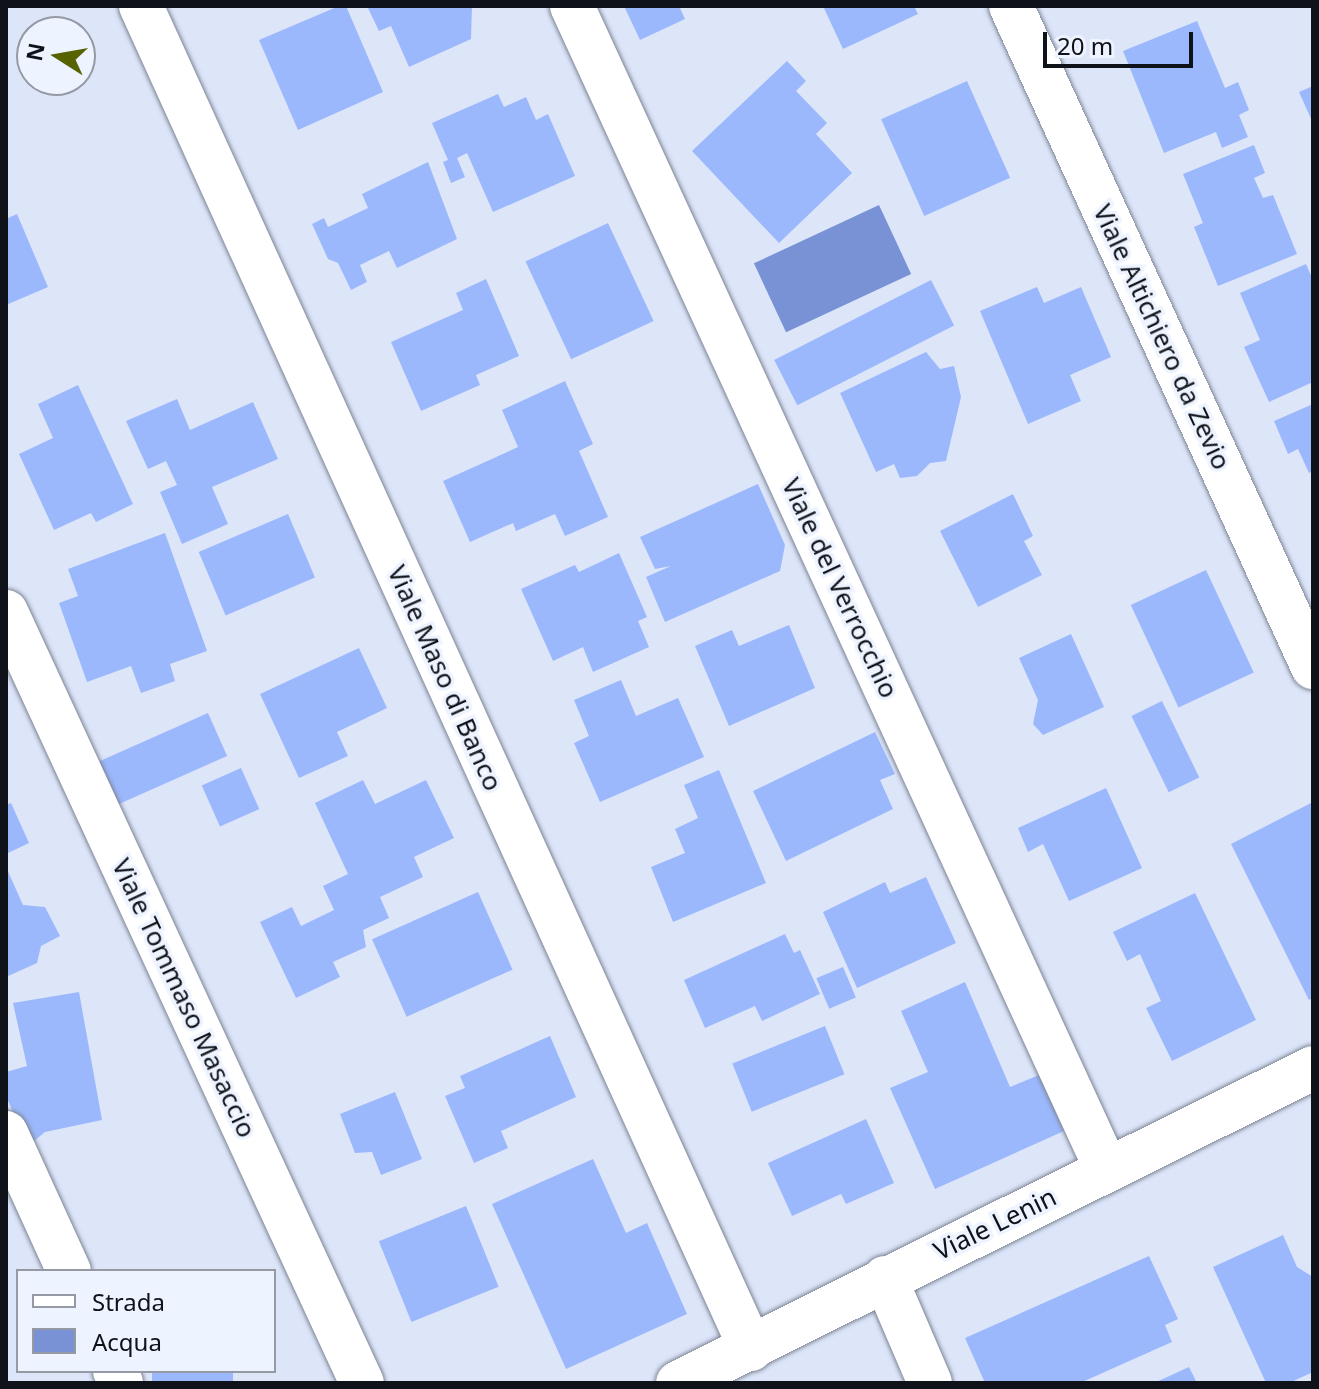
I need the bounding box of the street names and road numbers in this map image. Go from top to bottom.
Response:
street label: Viale Altichiero da Zevio [1087,199,1237,475]
street label: Viale del Verrocchio [775,473,905,703]
street label: Viale Maso di Banco [381,560,509,796]
street label: Viale Tommaso Masaccio [106,854,262,1142]
street label: Viale Lenin [929,1181,1061,1267]

